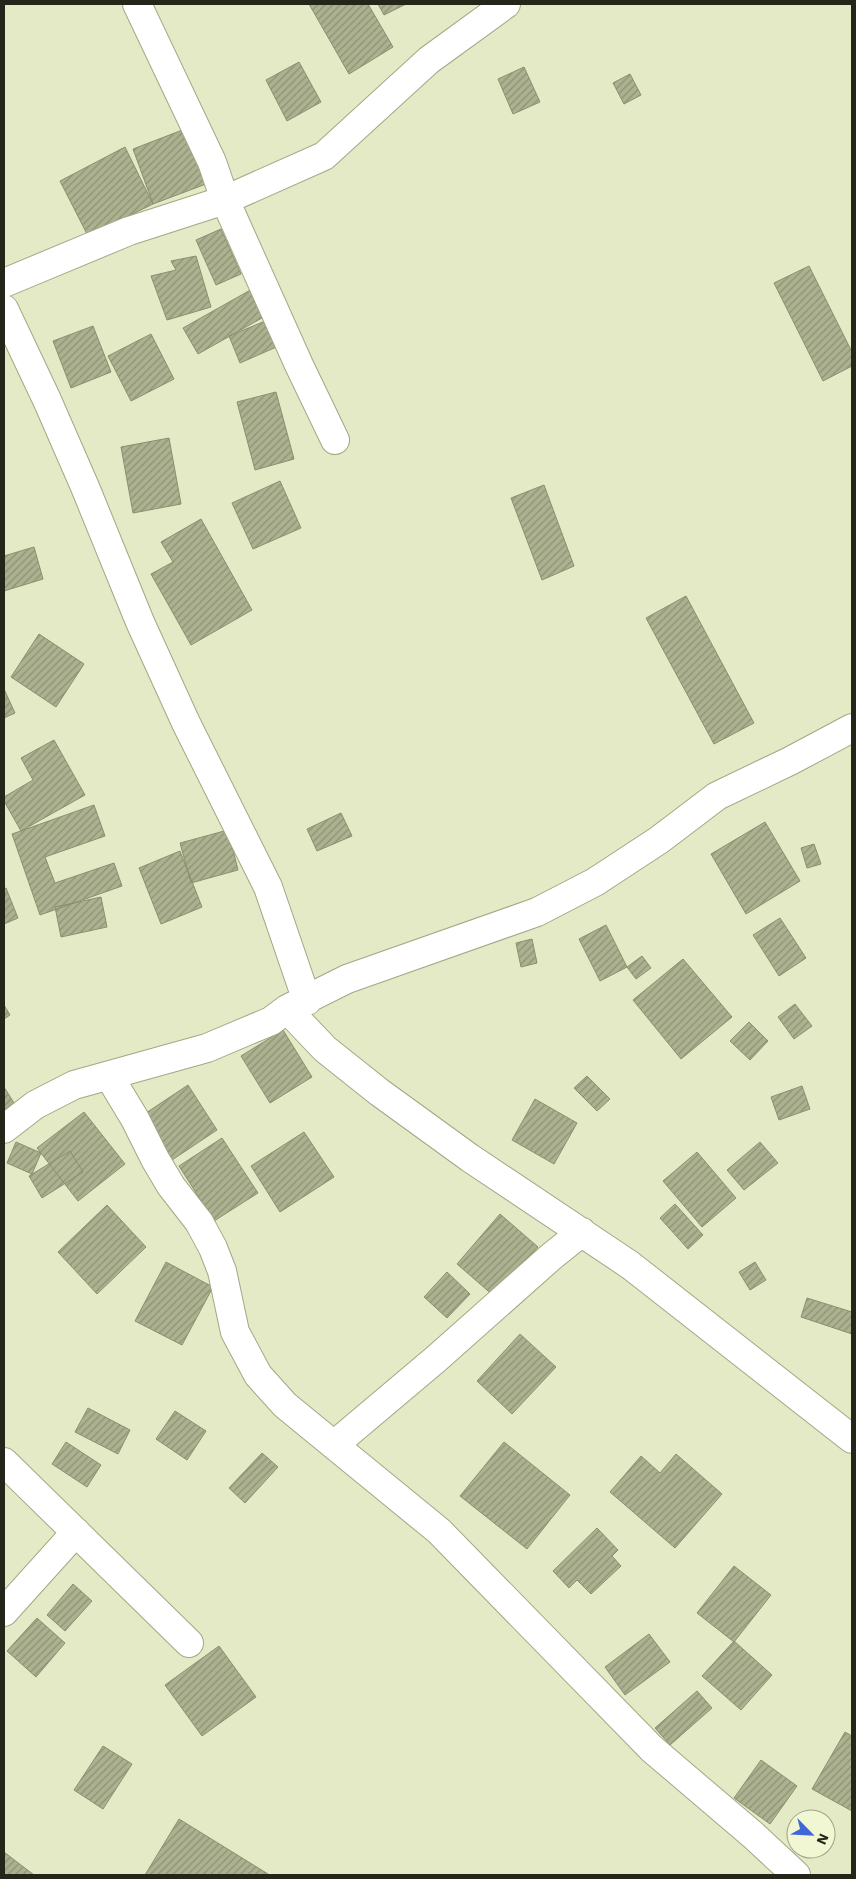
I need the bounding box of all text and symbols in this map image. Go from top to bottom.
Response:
north arrow [786,1809,836,1859]
text: N [813,1831,832,1847]

